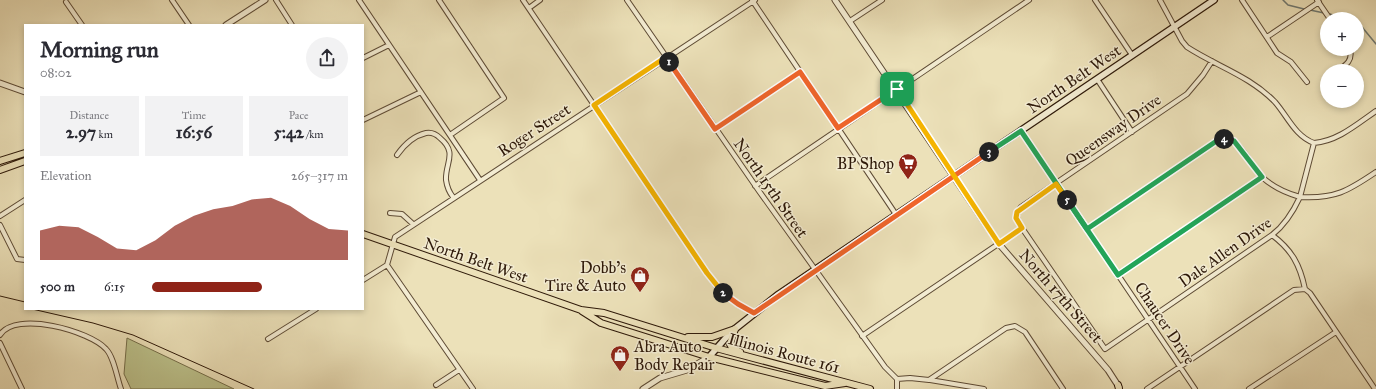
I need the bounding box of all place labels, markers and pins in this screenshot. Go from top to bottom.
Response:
pin: 1 [659,52,679,72]
pin [880,72,914,106]
pin: 4 [1214,129,1234,149]
pin: 3 [979,142,999,162]
supermarket icon: BP Shop [897,152,919,180]
place label: BP Shop [837,154,894,173]
pin: 5 [1057,190,1077,210]
place label: Dobb's Tire & Auto [545,258,626,295]
shop icon: Dobb's Tire & Auto [629,265,651,293]
pin: 2 [713,283,733,303]
place label: Abra Auto Body Repair [633,337,715,374]
shop icon: Abra Auto Body Repair [609,344,631,372]

